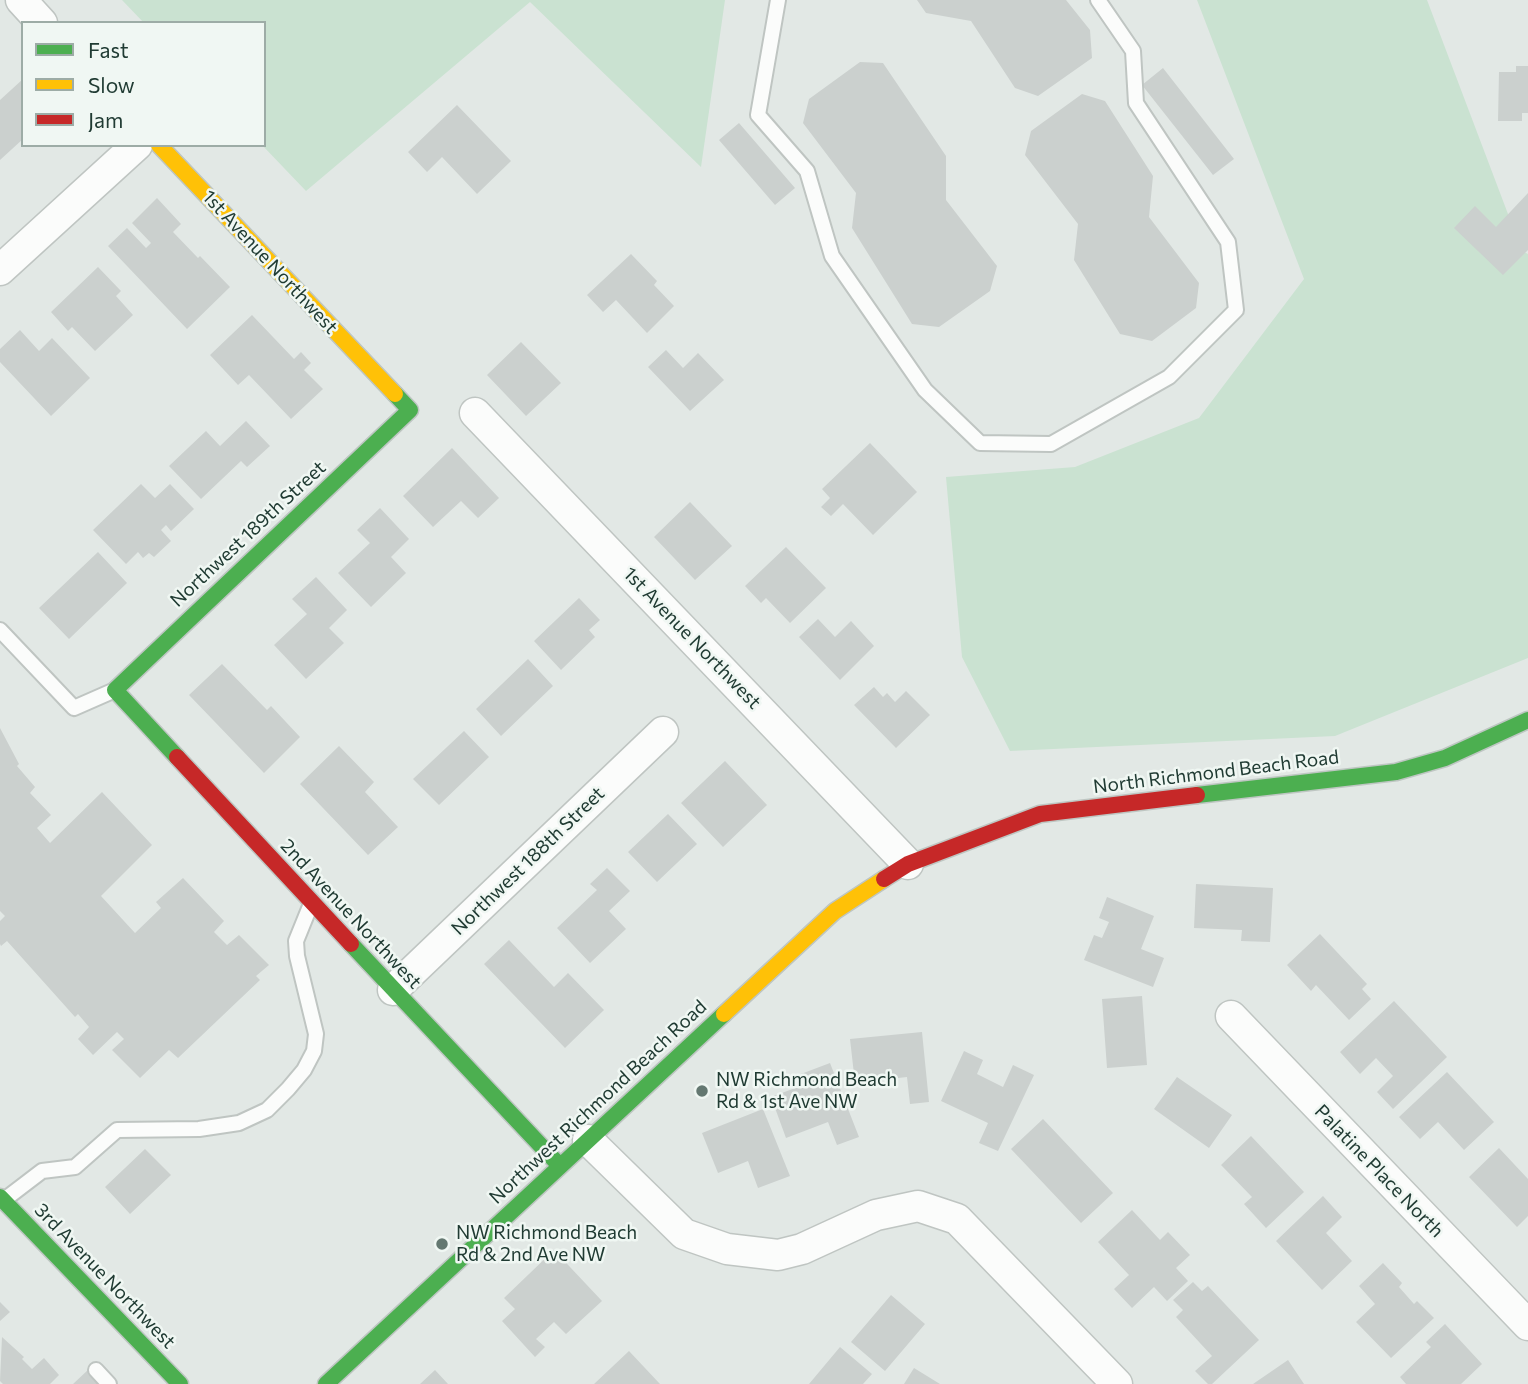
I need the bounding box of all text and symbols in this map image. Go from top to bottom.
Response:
legend [21,21,266,147]
text: Fast [88,37,129,62]
text: Slow [88,72,135,97]
text: Jam [88,107,123,132]
street label: 1st Avenue Northwest [198,185,342,339]
street label: Northwest 189th Street [166,456,330,612]
street label: 1st Avenue Northwest [618,562,766,714]
street label: North Richmond Beach Road [1092,746,1340,798]
street label: Northwest 188th Street [447,782,609,940]
street label: 2nd Avenue Northwest [276,835,426,993]
street label: Northwest Richmond Beach Road [485,995,711,1209]
place label: NW Richmond Beach Rd & 1st Ave NW [716,1069,897,1113]
marker: NW Richmond Beach Rd & 1st Ave NW [694,1083,710,1099]
street label: Palatine Place North [1310,1100,1448,1242]
street label: 3rd Avenue Northwest [30,1199,180,1353]
place label: NW Richmond Beach Rd & 2nd Ave NW [456,1222,637,1266]
marker: NW Richmond Beach Rd & 2nd Ave NW [434,1236,450,1252]

